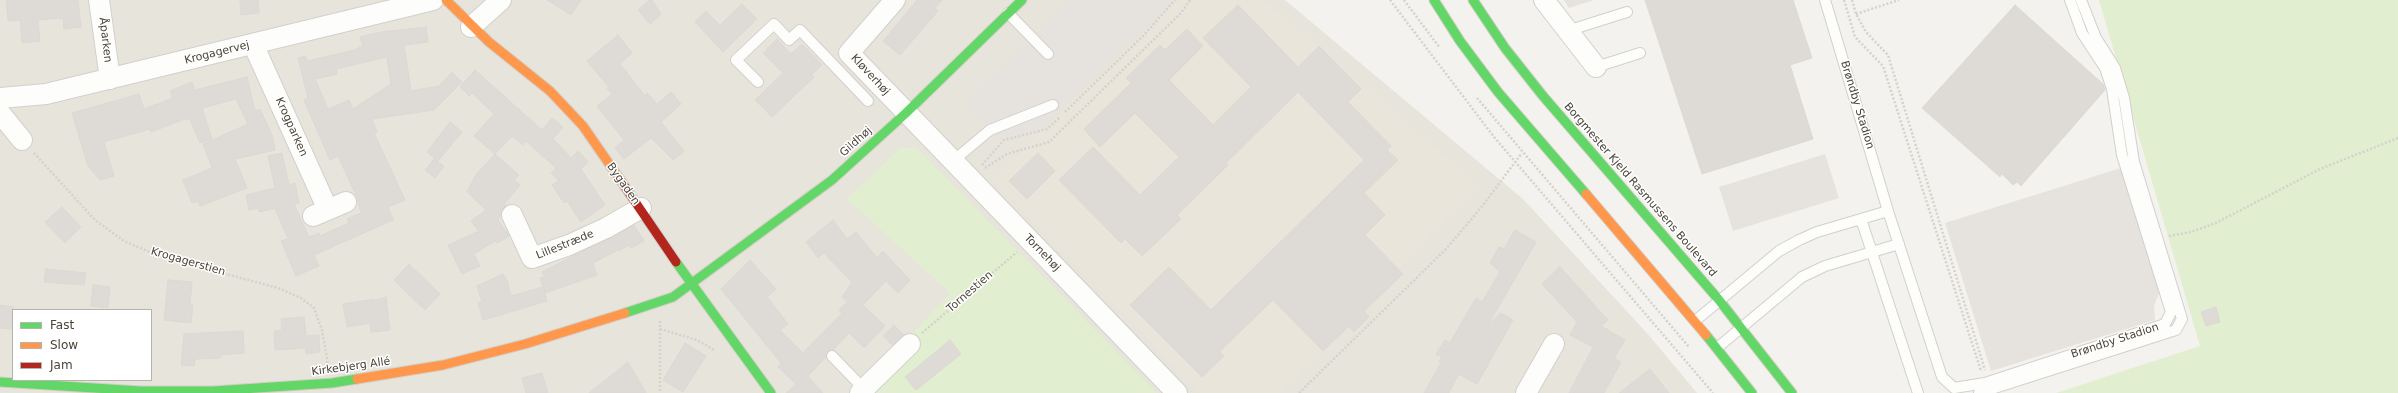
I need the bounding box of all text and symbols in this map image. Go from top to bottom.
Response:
street label: Åparken [96,17,114,63]
street label: Krogagervej [183,39,251,67]
street label: Kløverhøj [848,52,892,98]
street label: Brøndby Stadion [1837,59,1877,151]
street label: Krogparken [272,95,310,159]
street label: Borgmester Kjeld Rasmussens Boulevard [1561,100,1719,280]
street label: Gildhøj [837,124,875,160]
street label: Bygaden [604,160,642,208]
street label: Lillestræde [534,227,596,263]
street label: Tornehøj [1021,232,1063,274]
street label: Krogagerstien [149,245,227,279]
street label: Tornestien [944,268,996,316]
legend [12,309,152,381]
text: Fast [50,318,74,332]
street label: Brøndby Stadion [2069,321,2161,361]
text: Slow [50,338,78,352]
street label: Kirkebjerg Allé [311,355,391,379]
text: Jam [50,358,73,372]

